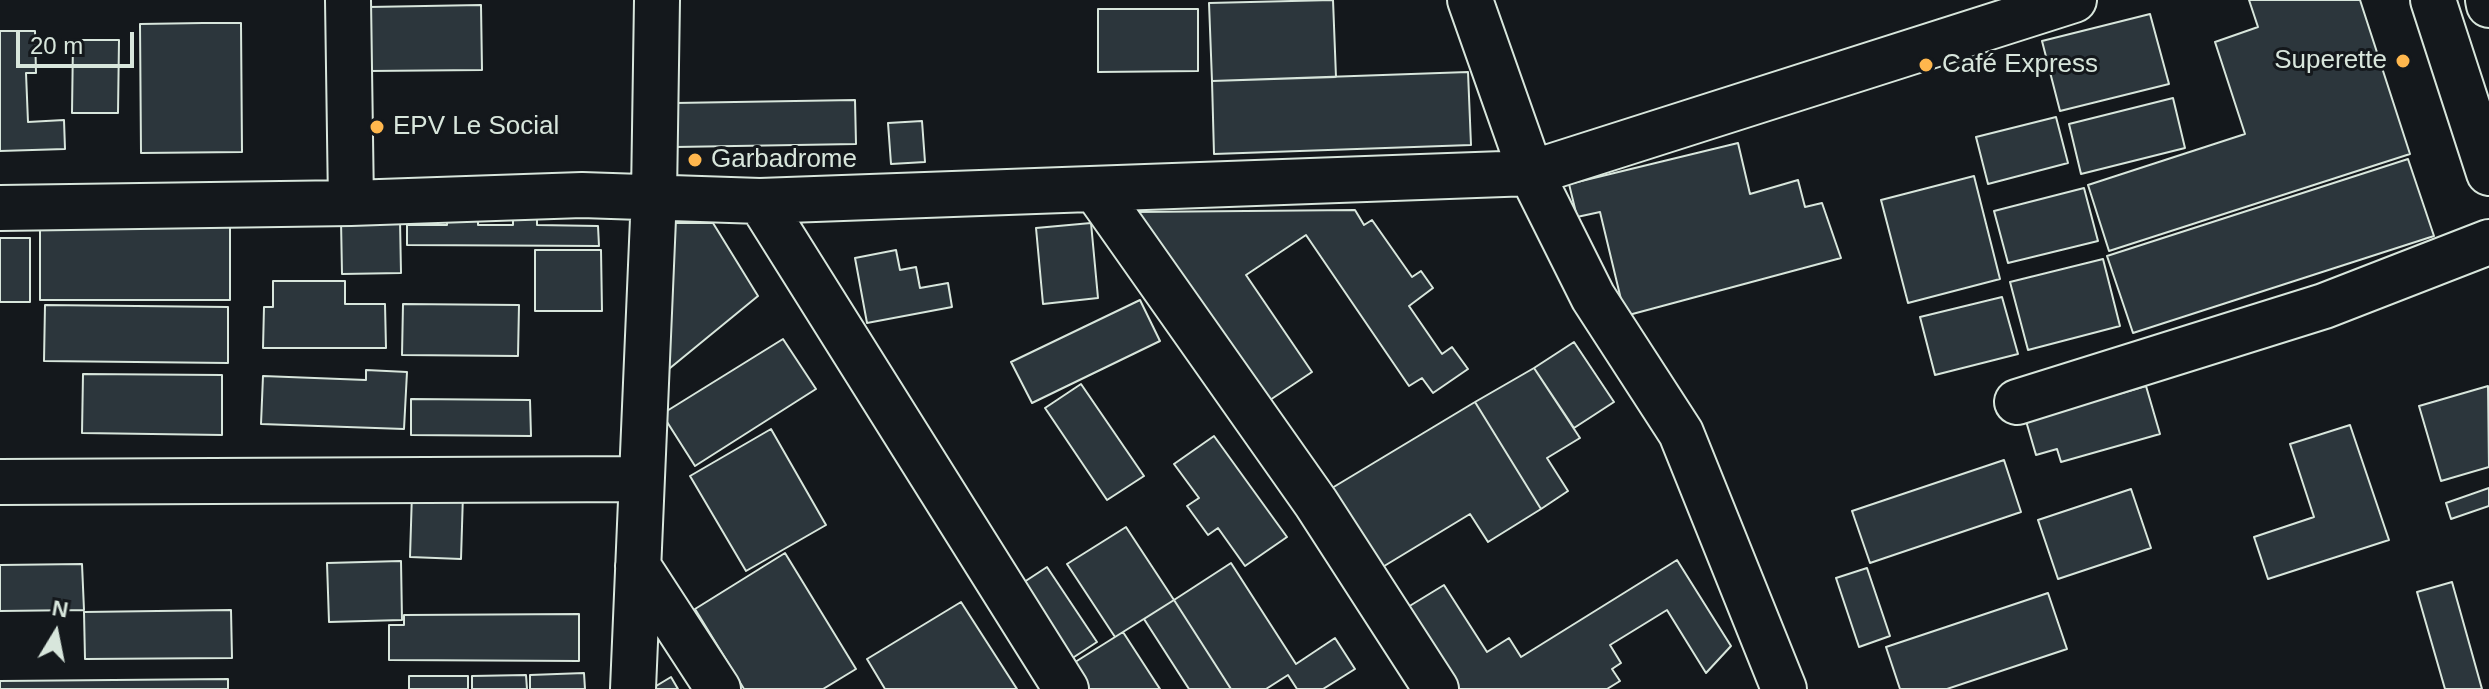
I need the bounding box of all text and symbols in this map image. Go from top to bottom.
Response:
scale bar [20,16,138,66]
text: 20 m [30,32,83,59]
place label: Superette [2274,45,2387,77]
place label: Café Express [1942,49,2098,81]
marker: Superette [2394,52,2412,70]
marker: Café Express [1917,56,1935,74]
place label: EPV Le Social [393,111,559,143]
marker: EPV Le Social [368,118,386,136]
place label: Garbadrome [711,144,857,176]
marker: Garbadrome [686,151,704,169]
north arrow [16,593,96,673]
text: N [50,595,70,623]

